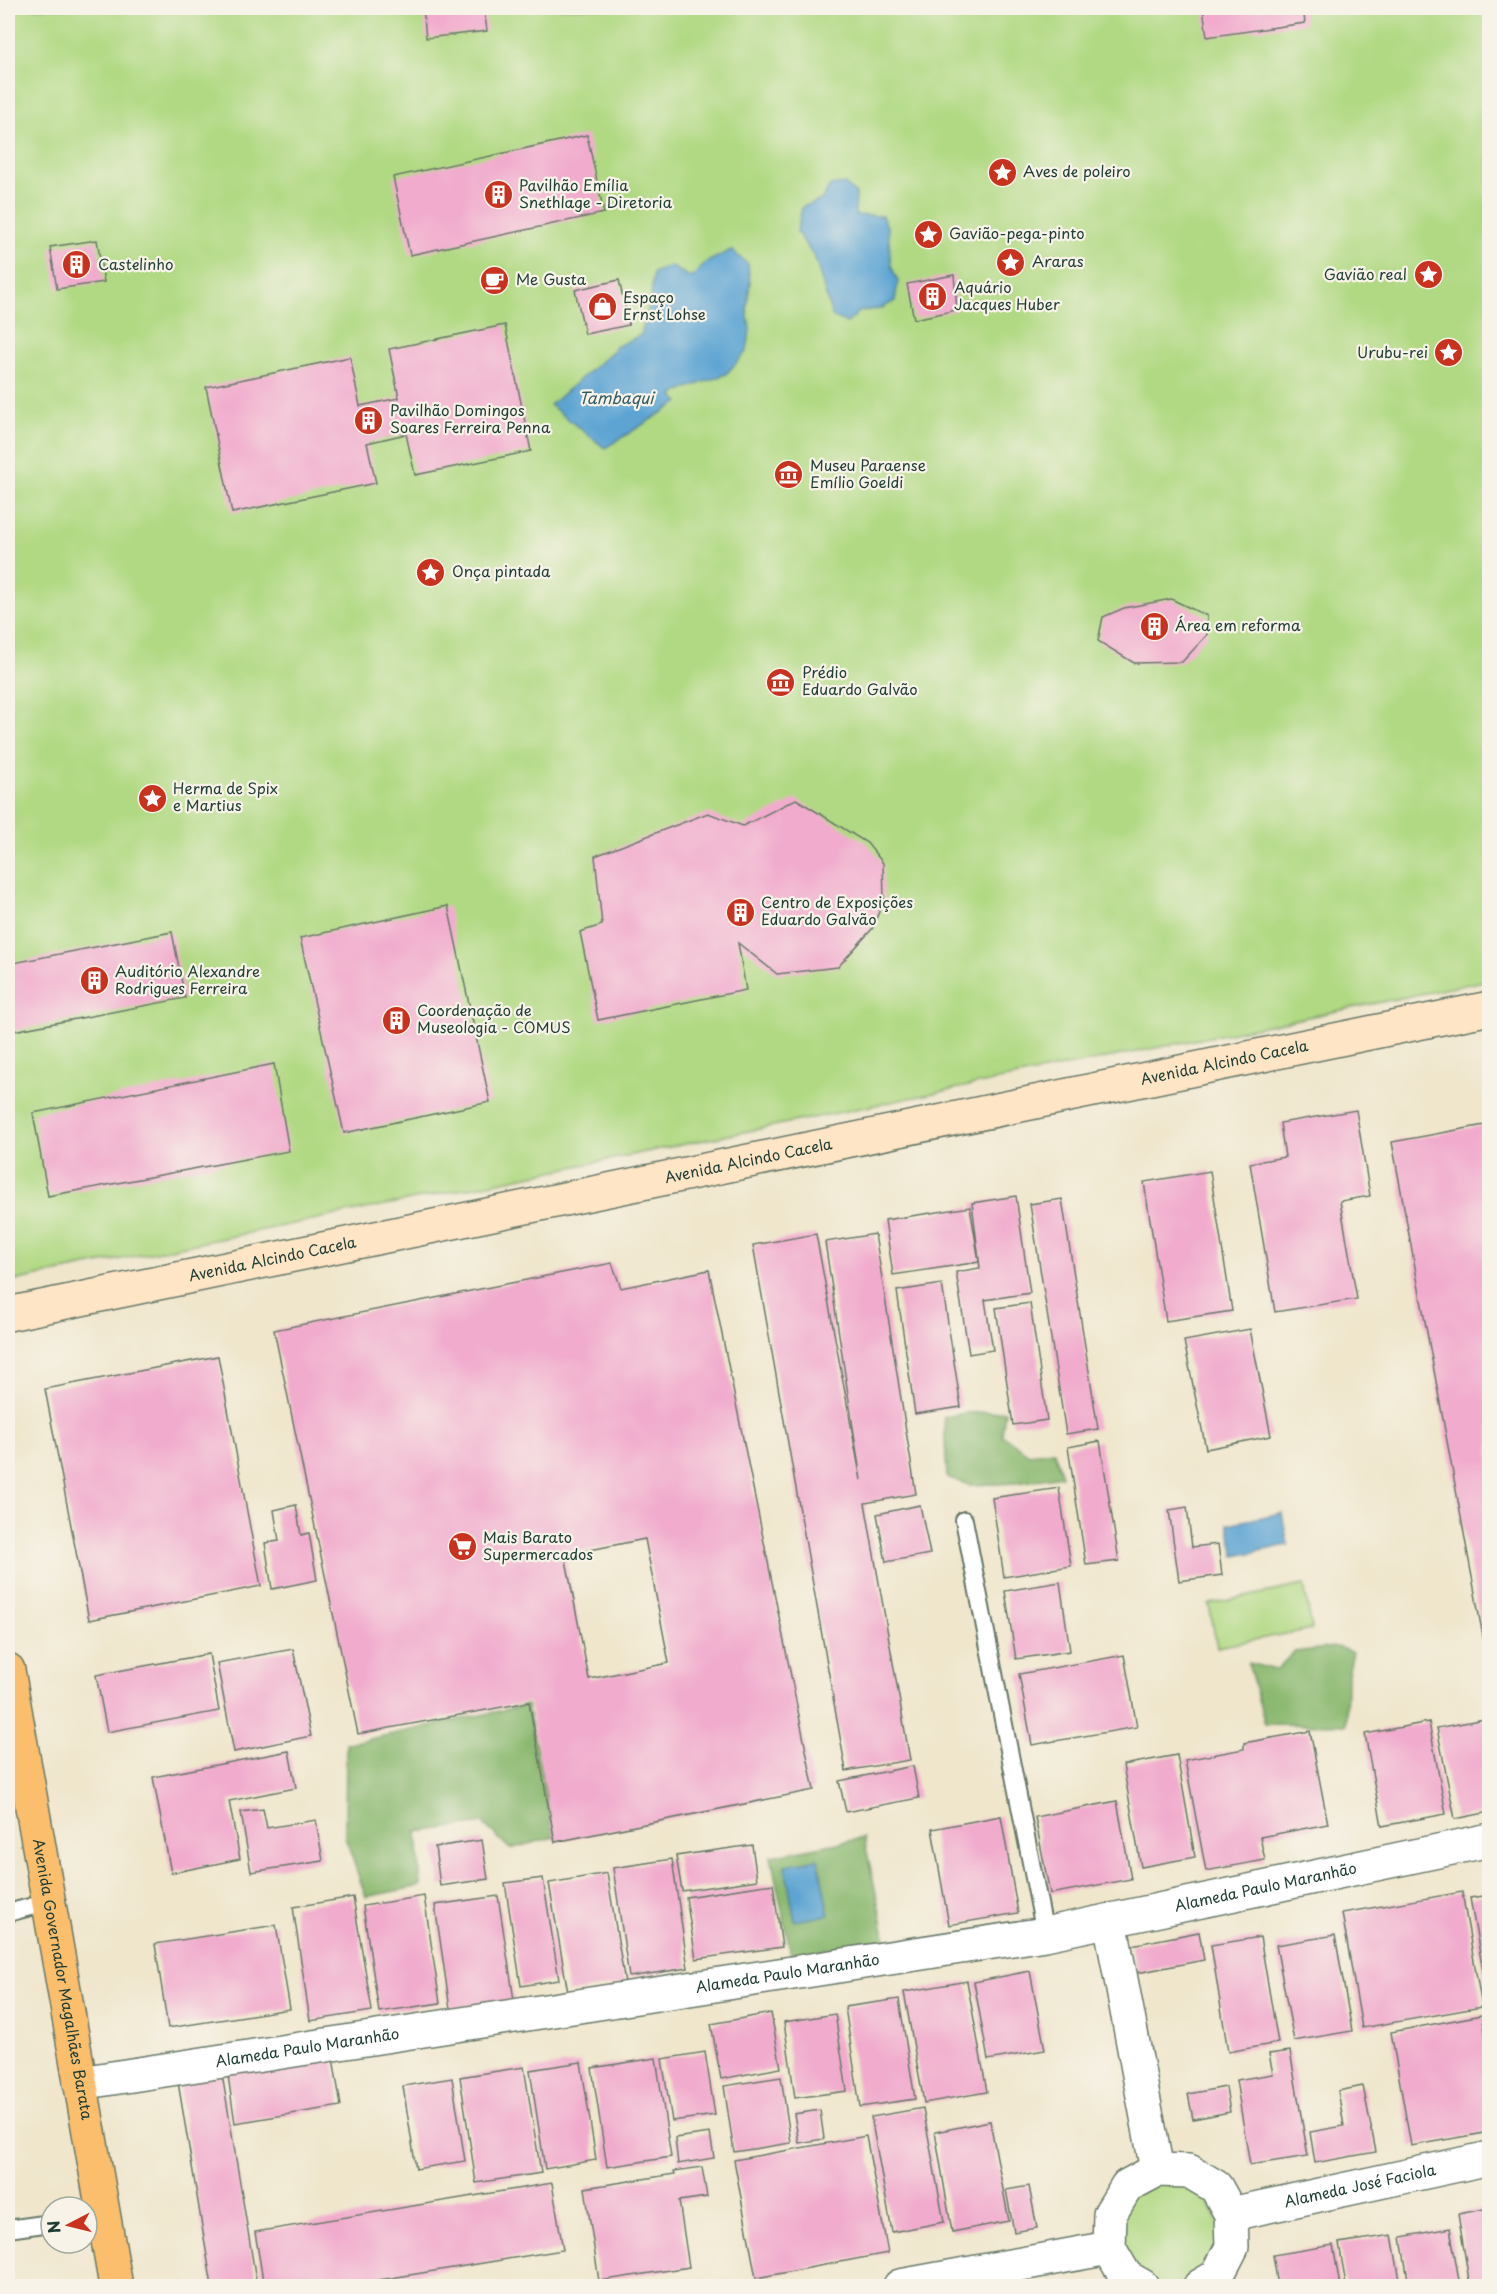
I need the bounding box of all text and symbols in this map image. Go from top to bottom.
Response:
place icon: Aves de poleiro [986,156,1018,188]
place label: Aves de poleiro [1023,159,1131,182]
place label: Pavilhão Emília Snethlage - Diretoria [519,173,673,213]
building icon: Pavilhão Emília Snethlage - Diretoria [482,179,514,211]
place icon: Gavião-pega-pinto [912,218,944,250]
place label: Gavião-pega-pinto [949,221,1085,244]
place icon: Araras [995,246,1027,278]
building icon: Castelinho [61,249,93,281]
place label: Araras [1032,249,1084,272]
place label: Castelinho [98,252,173,275]
place icon: Gavião real [1412,259,1444,291]
place label: Gavião real [1324,262,1407,285]
cafe icon: Me Gusta [479,264,511,296]
place label: Me Gusta [516,267,587,290]
place label: Aquário Jacques Huber [954,275,1060,315]
building icon: Aquário Jacques Huber [917,281,949,313]
place label: Espaço Ernst Lohse [623,285,706,325]
shop icon: Espaço Ernst Lohse [586,291,618,323]
place icon: Urubu-rei [1433,337,1465,369]
place label: Urubu-rei [1357,340,1428,363]
water label: Tambaqui [578,385,656,409]
place label: Pavilhão Domingos Soares Ferreira Penna [390,398,551,438]
building icon: Pavilhão Domingos Soares Ferreira Penna [353,404,385,436]
place label: Museu Paraense Emílio Goeldi [810,453,926,493]
museum icon: Museu Paraense Emílio Goeldi [773,459,805,491]
place icon: Onça pintada [415,556,447,588]
place label: Onça pintada [452,559,551,582]
building icon: Área em reforma [1138,610,1170,642]
place label: Área em reforma [1175,613,1301,636]
place label: Prédio Eduardo Galvão [802,660,918,700]
museum icon: Prédio Eduardo Galvão [765,666,797,698]
place label: Herma de Spix e Martius [173,776,278,816]
place icon: Herma de Spix e Martius [136,782,168,814]
place label: Centro de Exposições Eduardo Galvão [761,890,913,930]
building icon: Centro de Exposições Eduardo Galvão [724,896,756,928]
place label: Auditório Alexandre Rodrigues Ferreira [115,959,260,999]
building icon: Auditório Alexandre Rodrigues Ferreira [78,965,110,997]
place label: Coordenação de Museologia - COMUS [417,998,571,1038]
building icon: Coordenação de Museologia - COMUS [380,1004,412,1036]
street label: Avenida Alcindo Cacela [1138,1033,1311,1090]
street label: Avenida Alcindo Cacela [662,1131,835,1188]
street label: Avenida Alcindo Cacela [186,1229,359,1286]
place label: Mais Barato Supermercados [483,1525,593,1565]
supermarket icon: Mais Barato Supermercados [446,1531,478,1563]
street label: Avenida Governador Magalhães Barata [28,1837,100,2122]
street label: Alameda Paulo Maranhão [1172,1855,1359,1916]
street label: Alameda Paulo Maranhão [694,1947,881,1998]
street label: Alameda Paulo Maranhão [213,2021,401,2072]
street label: Alameda José Faciola [1282,2157,1438,2212]
north arrow [39,2195,99,2255]
text: N [40,2219,66,2235]

